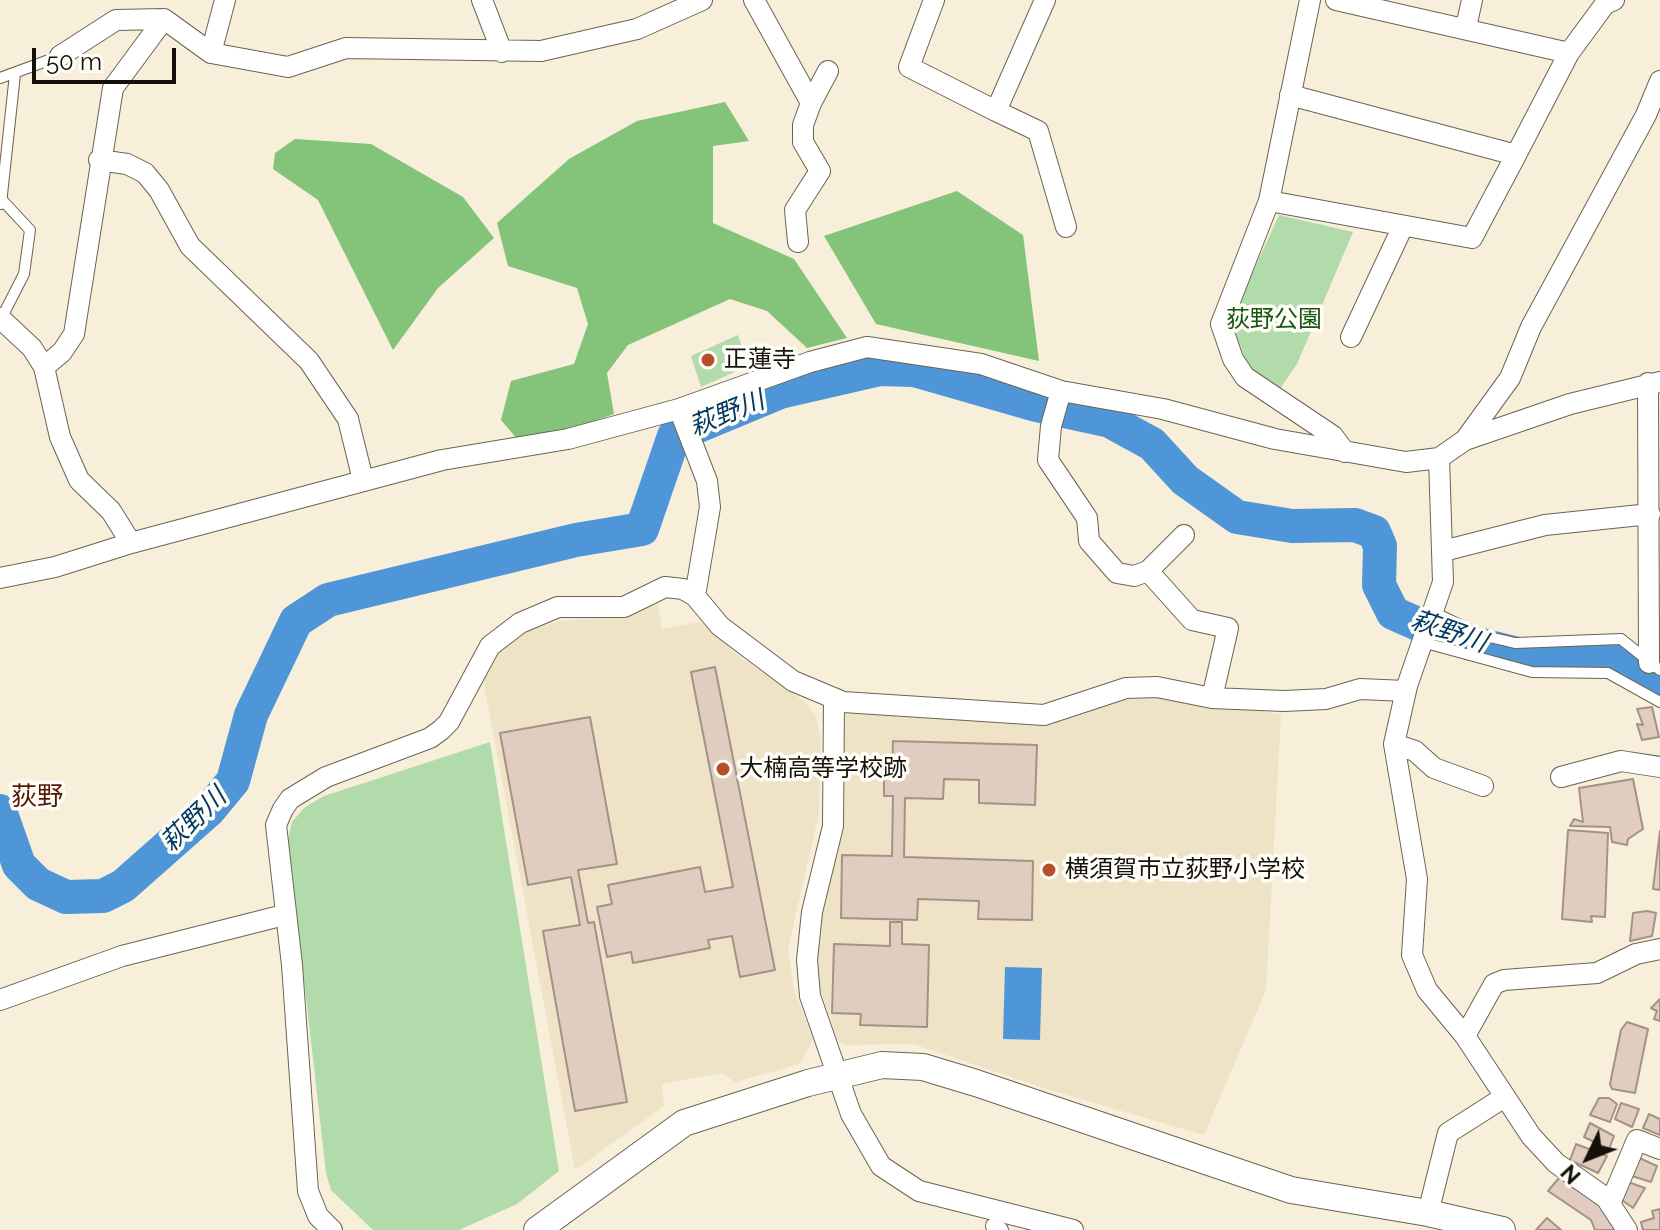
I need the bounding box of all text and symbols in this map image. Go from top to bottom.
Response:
scale bar [36,32,180,82]
text: 50 m [46,47,102,76]
park label: 荻野公園 [1226,306,1322,334]
place label: 正蓮寺 [724,346,796,374]
marker: 正蓮寺 [699,351,717,369]
water label: 萩野川 [685,385,769,443]
water label: 萩野川 [1407,605,1491,659]
place label: 大楠高等学校跡 [739,755,907,783]
marker: 大楠高等学校跡 [714,760,732,778]
district label: 荻野 [11,781,63,813]
water label: 萩野川 [155,782,233,858]
place label: 横須賀市立荻野小学校 [1065,856,1305,884]
marker: 横須賀市立荻野小学校 [1040,861,1058,879]
north arrow [1548,1118,1628,1198]
text: N [1555,1159,1586,1189]

